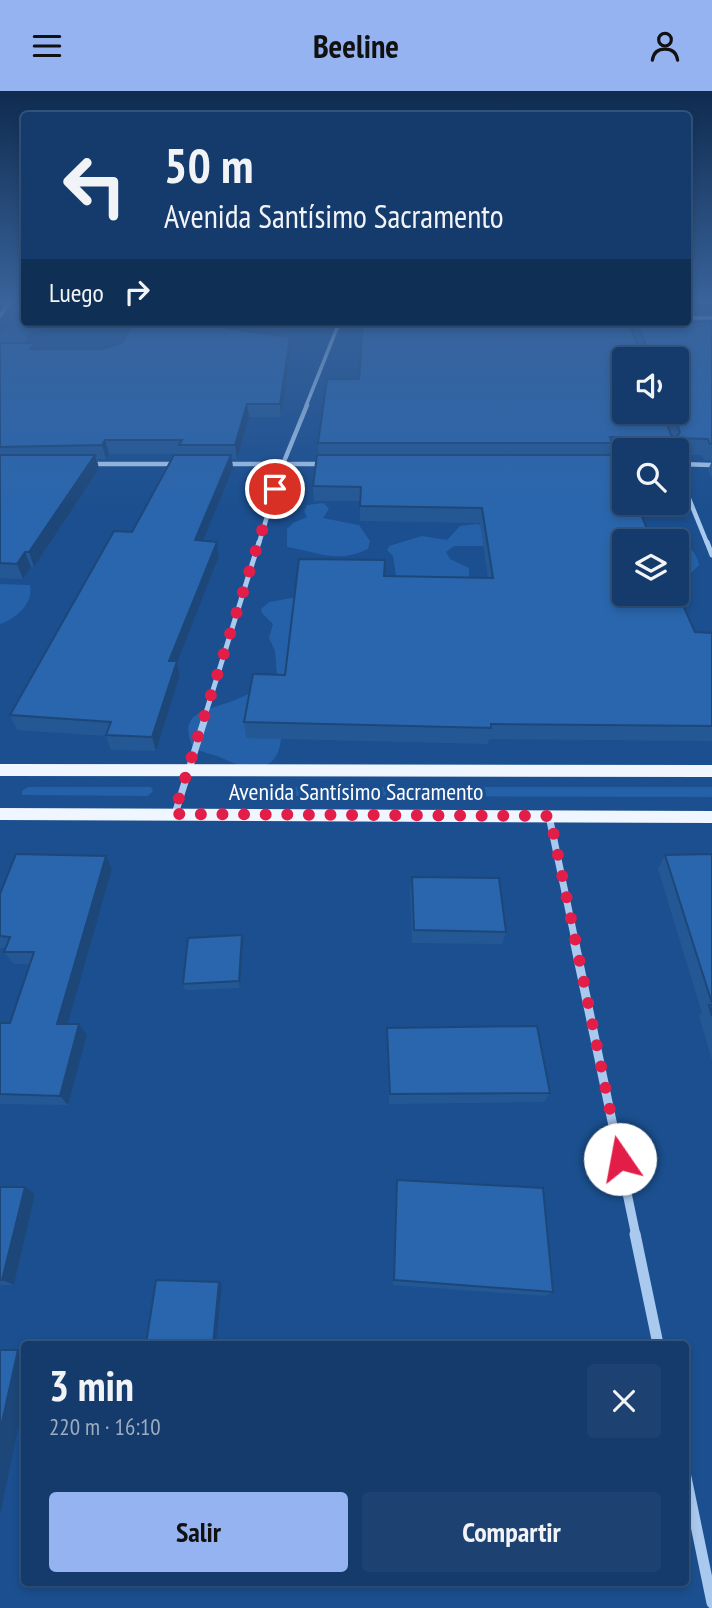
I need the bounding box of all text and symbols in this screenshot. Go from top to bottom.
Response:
text: Beeline [313,25,399,67]
icon: menu [28,27,66,65]
icon: person [646,27,684,65]
text: 50 m [164,133,253,197]
icon: left [49,140,140,231]
text: Avenida Santísimo Sacramento [164,195,504,237]
icon: right [118,273,156,311]
text: Luego [49,276,104,309]
map controls [612,347,689,606]
button: sound [612,347,689,424]
button: search [612,438,689,515]
pin [245,459,305,519]
icon: arrive [256,470,294,508]
button: layers [612,529,689,606]
street label: Avenida Santísimo Sacramento [229,776,483,807]
position arrow [583,1122,657,1196]
text: 3 min [49,1358,134,1413]
button: close [587,1364,661,1438]
text: 220 m · 16:10 [49,1412,161,1441]
button: Salir [49,1492,348,1572]
button: Compartir [362,1492,661,1572]

